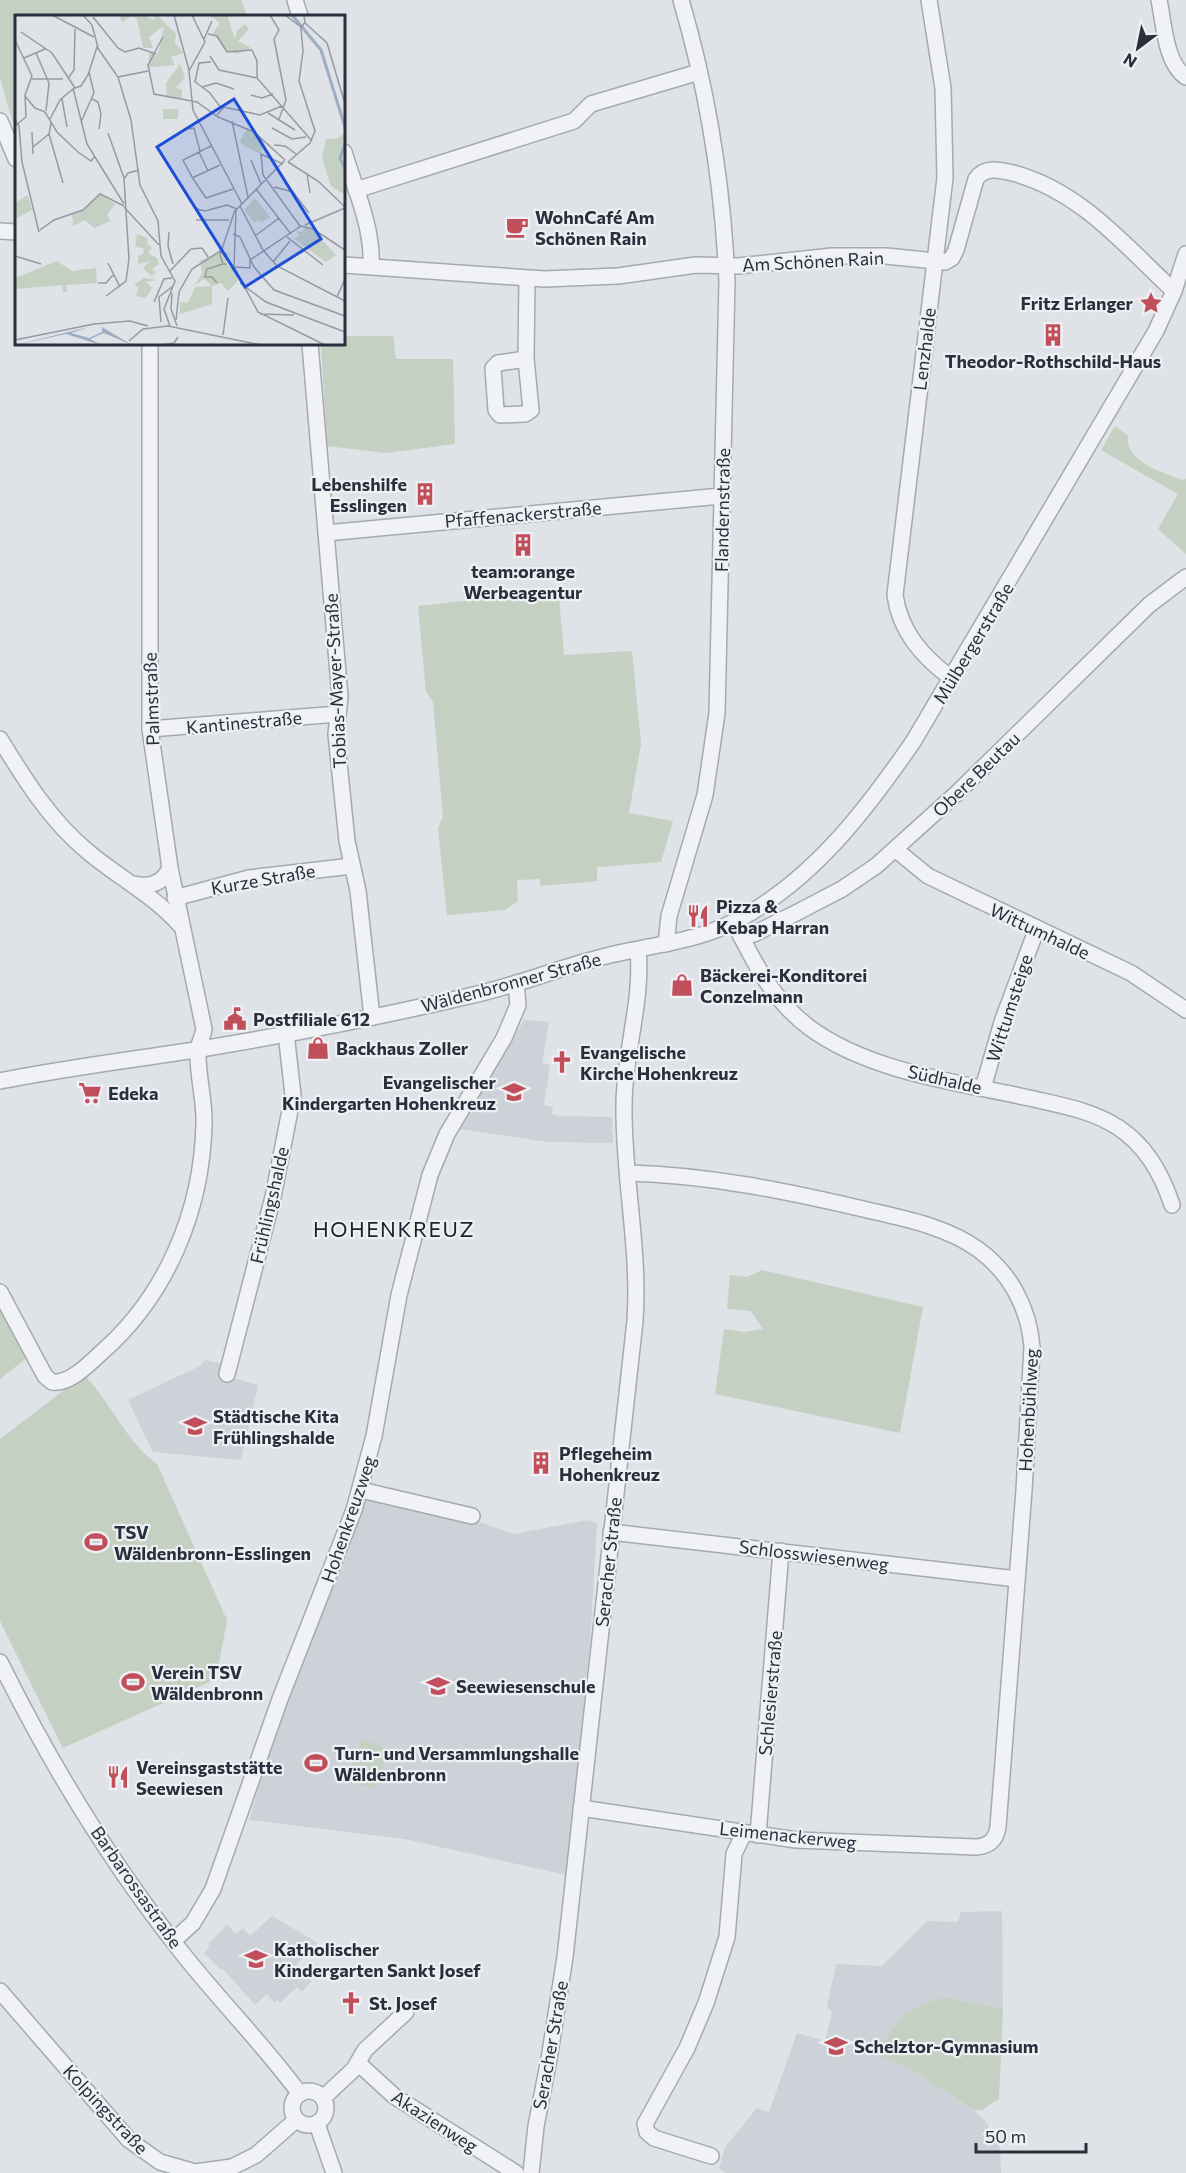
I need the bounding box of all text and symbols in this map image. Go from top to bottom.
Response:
inset map [15,15,345,345]
north arrow [1108,18,1168,78]
text: N [1120,50,1140,72]
place label: WohnCafé Am Schönen Rain [535,206,655,249]
cafe icon: WohnCafé Am Schönen Rain [504,214,530,240]
street label: Am Schönen Rain [741,246,885,276]
place icon: Fritz Erlanger [1138,290,1164,316]
place label: Fritz Erlanger [1020,292,1134,314]
street label: Lenzhalde [908,306,940,392]
building icon: Theodor-Rothschild-Haus [1040,322,1066,348]
place label: Theodor-Rothschild-Haus [945,350,1161,372]
street label: Flandernstraße [710,448,734,572]
place label: Lebenshilfe Esslingen [311,473,407,516]
building icon: Lebenshilfe Esslingen [412,481,438,507]
street label: Pfaffenackerstraße [444,496,602,532]
building icon: team:orange Werbeagentur [510,532,536,558]
place label: team:orange Werbeagentur [463,560,583,603]
street label: Mülbergerstraße [928,578,1018,708]
street label: Tobias-Mayer-Straße [319,593,351,769]
street label: Palmstraße [138,652,164,746]
street label: Kantinestraße [185,706,303,738]
street label: Obere Beutau [928,727,1024,821]
street label: Kurze Straße [209,859,317,899]
place label: Pizza & Kebap Harran [716,895,829,938]
street label: Wittumhalde [987,898,1093,964]
restaurant icon: Pizza & Kebap Harran [685,903,711,929]
street label: Wäldenbronner Straße [419,947,603,1017]
street label: Wittumsteige [981,951,1037,1065]
place label: Bäckerei-Konditorei Conzelmann [700,964,867,1007]
shop icon: Bäckerei-Konditorei Conzelmann [669,972,695,998]
public building icon: Postfiliale 612 [222,1006,248,1032]
place label: Postfiliale 612 [253,1008,370,1030]
shop icon: Backhaus Zoller [305,1035,331,1061]
place label: Backhaus Zoller [336,1037,469,1059]
place label: Evangelische Kirche Hohenkreuz [580,1041,738,1084]
church icon: Evangelische Kirche Hohenkreuz [549,1049,575,1075]
street label: Südhalde [906,1060,984,1098]
place label: Evangelischer Kindergarten Hohenkreuz [282,1071,497,1114]
school or university icon: Evangelischer Kindergarten Hohenkreuz [501,1079,527,1105]
supermarket icon: Edeka [77,1080,103,1106]
place label: Edeka [108,1082,159,1104]
street label: Frühlingshalde [245,1144,293,1266]
district label: HOHENKREUZ [313,1216,475,1241]
street label: Hohenbühlweg [1014,1348,1042,1472]
place label: Städtische Kita Frühlingshalde [213,1405,339,1448]
school or university icon: Städtische Kita Frühlingshalde [182,1413,208,1439]
place label: Pflegeheim Hohenkreuz [559,1442,660,1485]
building icon: Pflegeheim Hohenkreuz [528,1450,554,1476]
street label: Hohenkreuzweg [316,1452,380,1585]
street label: Seracher Straße [590,1496,626,1628]
place label: TSV Wäldenbronn-Esslingen [114,1521,311,1564]
sports icon: TSV Wäldenbronn-Esslingen [83,1529,109,1555]
street label: Schlosswiesenweg [738,1535,890,1575]
street label: Schlesierstraße [754,1630,786,1756]
place label: Verein TSV Wäldenbronn [151,1661,263,1704]
sports icon: Verein TSV Wäldenbronn [120,1669,146,1695]
school or university icon: Seewiesenschule [425,1673,451,1699]
place label: Seewiesenschule [456,1675,595,1697]
place label: Turn- und Versammlungshalle Wäldenbronn [334,1742,579,1785]
sports icon: Turn- und Versammlungshalle Wäldenbronn [303,1750,329,1776]
place label: Vereinsgaststätte Seewiesen [136,1756,283,1799]
restaurant icon: Vereinsgaststätte Seewiesen [105,1764,131,1790]
street label: Leimenackerweg [718,1817,858,1853]
street label: Barbarossastraße [87,1822,187,1952]
place label: Katholischer Kindergarten Sankt Josef [274,1938,481,1981]
school or university icon: Katholischer Kindergarten Sankt Josef [243,1946,269,1972]
street label: Seracher Straße [528,1979,572,2111]
church icon: St. Josef [338,1990,364,2016]
place label: St. Josef [369,1992,438,2014]
school or university icon: Schelztor-Gymnasium [823,2033,849,2059]
place label: Schelztor-Gymnasium [854,2035,1039,2057]
street label: Kolpingstraße [59,2060,153,2158]
street label: Akazienweg [388,2085,482,2157]
scale bar [976,2116,1086,2154]
text: 50 m [985,2125,1026,2147]

